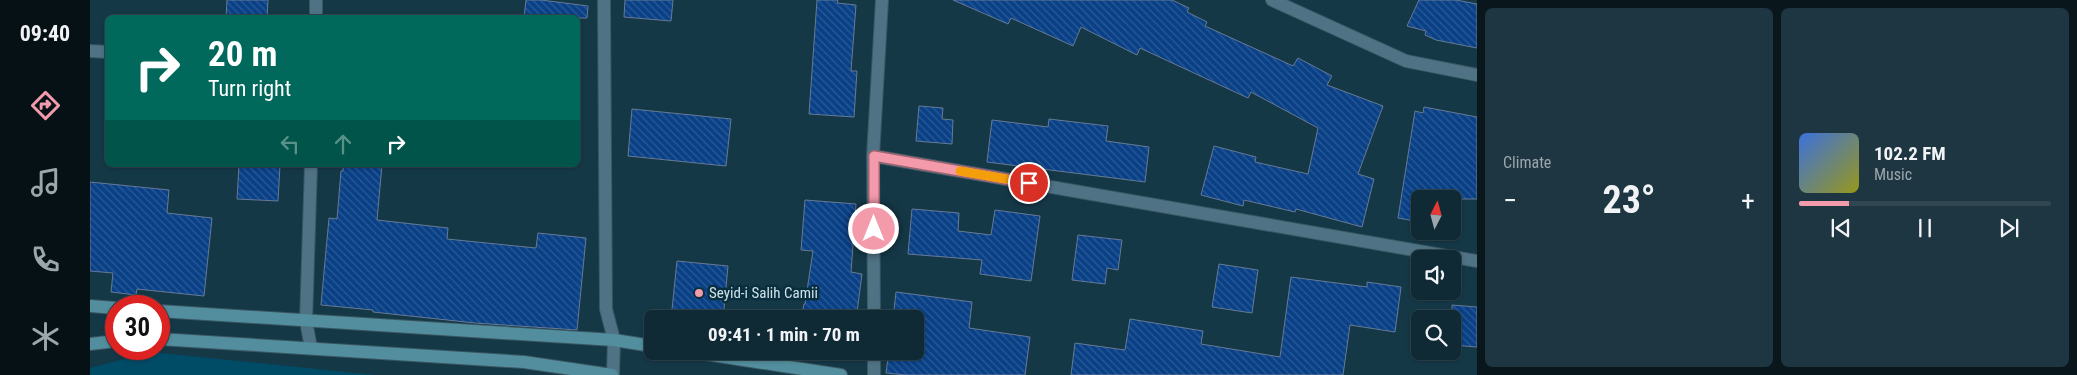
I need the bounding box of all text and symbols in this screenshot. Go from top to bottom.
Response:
text: 09:40 [20,21,70,46]
text: 20 m [208,34,277,75]
icon: right [125,35,190,100]
text: Turn right [208,76,291,101]
icon: directions [28,88,63,123]
icon: left [276,130,304,158]
icon: ahead [329,130,357,158]
icon: right [382,130,410,158]
text: 102.2 FM [1874,142,1946,165]
text: Climate [1503,153,1551,172]
pin [1008,162,1050,204]
icon: music [28,165,63,200]
text: Music [1874,165,1912,184]
icon: arrive [1015,169,1043,197]
text: 23° [1602,178,1656,222]
text: − [1503,184,1517,217]
text: + [1741,184,1755,217]
north arrow [1411,190,1461,240]
map controls [1411,190,1461,360]
position arrow [847,202,899,254]
icon: previous [1827,214,1855,242]
icon: pause [1911,214,1939,242]
icon: next [1995,214,2023,242]
icon: phone [28,242,63,277]
button: sound [1411,250,1461,300]
place label: Seyid-i Salih Camii [709,284,818,302]
marker: Seyid-i Salih Camii [693,287,705,299]
speed limit sign: 30 [105,295,170,360]
button: search [1411,310,1461,360]
icon: climate [28,319,63,354]
text: 09:41 · 1 min · 70 m [708,323,860,346]

